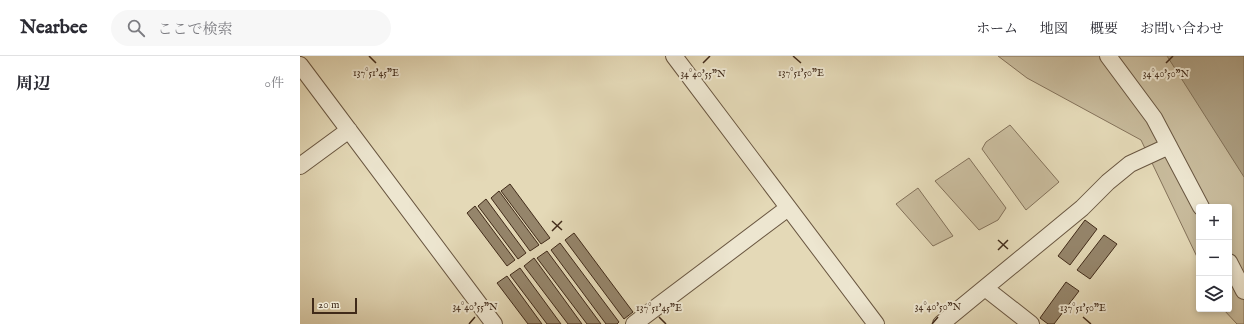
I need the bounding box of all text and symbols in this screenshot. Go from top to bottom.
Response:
search box [111,10,391,46]
text: Nearbee [20,16,87,40]
icon: search [125,17,147,39]
text: ここで検索 [157,20,232,39]
text: ホーム [976,20,1018,38]
text: 地図 [1040,20,1068,38]
text: 概要 [1090,20,1118,38]
text: お問い合わせ [1140,20,1224,38]
text: 137°51'45"E [353,67,399,80]
text: 137°51'50"E [778,67,824,80]
text: 34°40'55"N [680,68,726,81]
text: 34°40'50"N [1143,68,1190,81]
text: 周辺 [16,74,50,95]
text: 0件 [265,75,284,92]
map controls [1196,204,1232,312]
button: + [1196,204,1232,240]
button: − [1196,240,1232,276]
button: layers [1196,276,1232,312]
scale bar [312,296,357,315]
text: 20 m [318,298,339,312]
text: 34°40'55"N [452,301,498,314]
text: 34°40'50"N [915,301,962,314]
text: 137°51'45"E [636,302,682,315]
text: 137°51'50"E [1060,302,1106,315]

